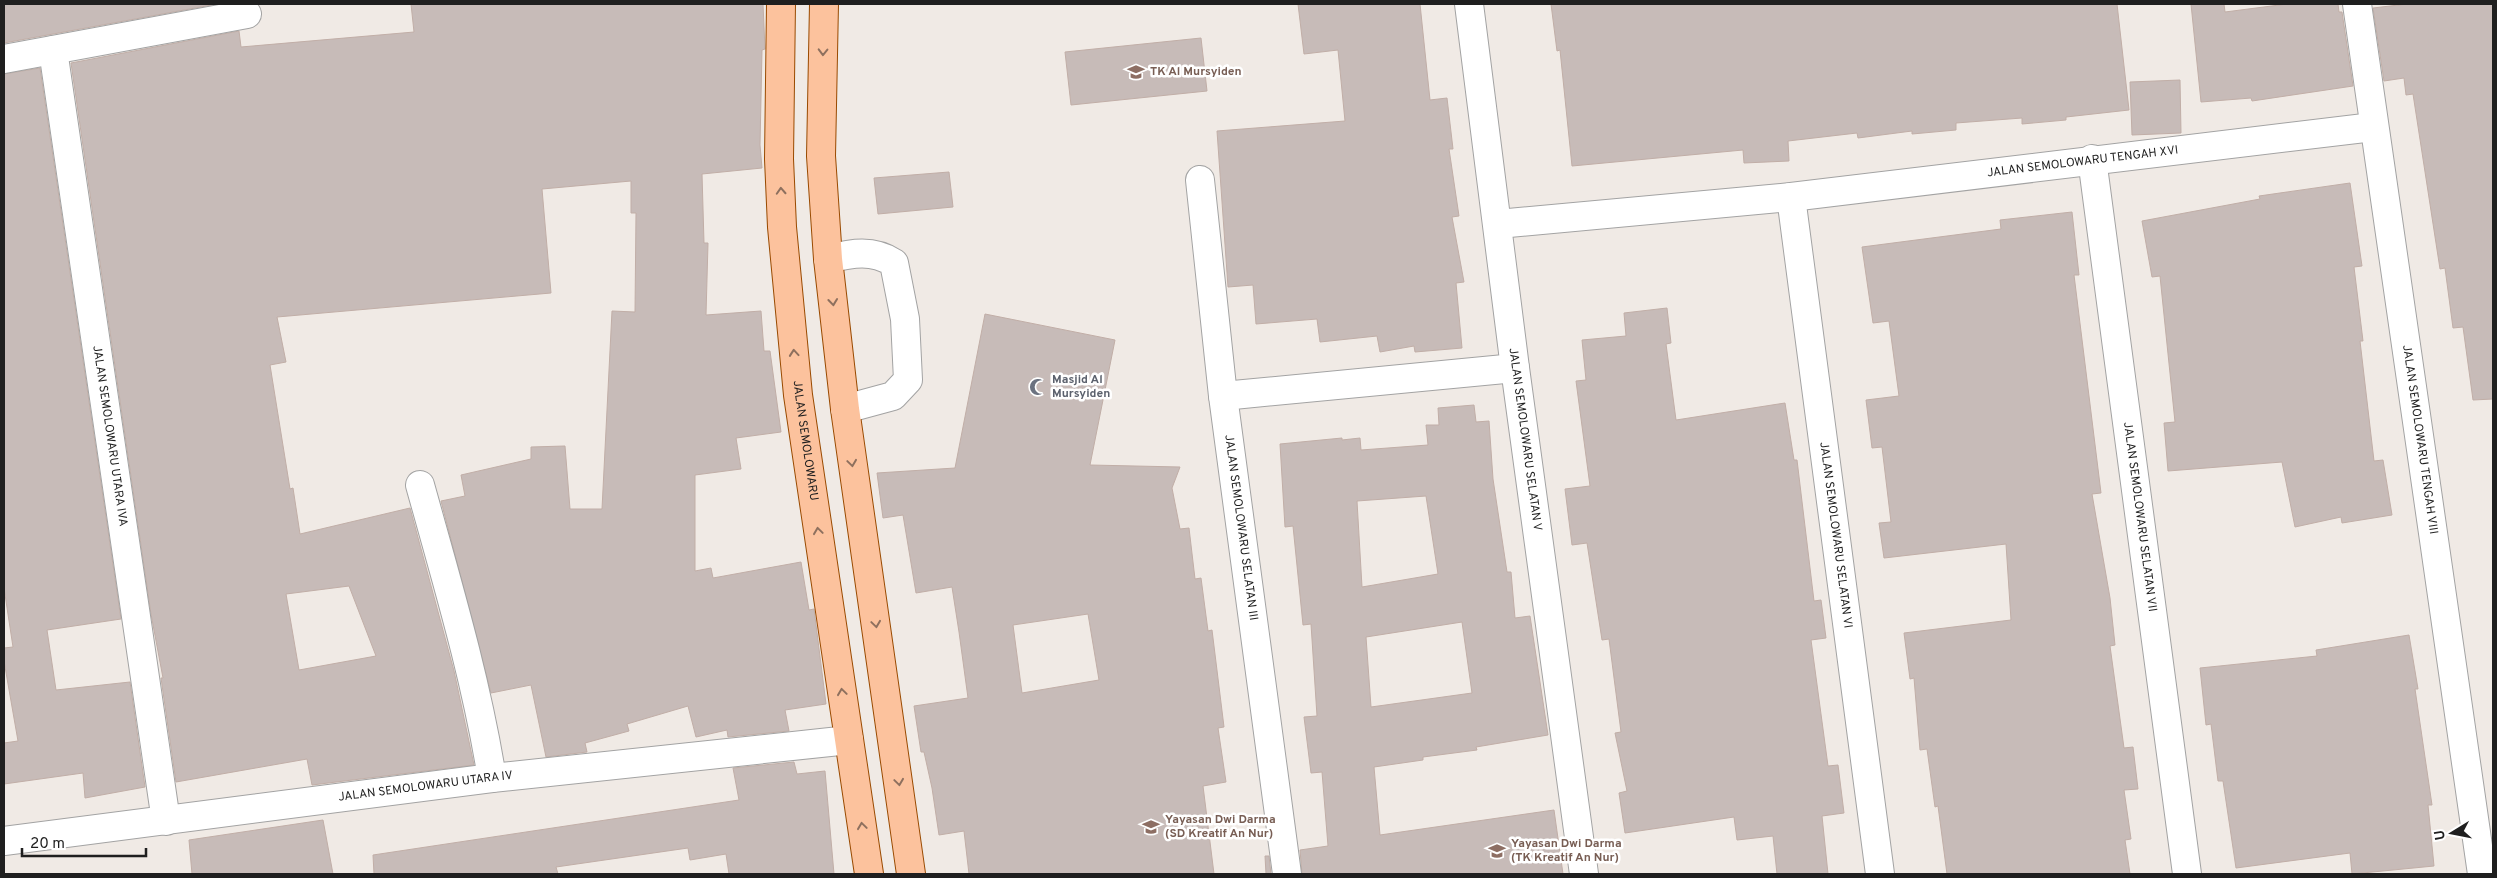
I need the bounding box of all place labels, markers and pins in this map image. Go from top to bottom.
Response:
school or university icon: TK Al Mursyiden [1126,62,1146,82]
place label: TK Al Mursyiden [1150,64,1242,80]
place label: Masjid Al Mursyiden [1052,372,1110,402]
mosque icon: Masjid Al Mursyiden [1028,377,1048,397]
place label: Yayasan Dwi Darma (SD Kreatif An Nur) [1165,812,1276,842]
school or university icon: Yayasan Dwi Darma (SD Kreatif An Nur) [1141,817,1161,837]
place label: Yayasan Dwi Darma (TK Kreatif An Nur) [1511,836,1622,866]
school or university icon: Yayasan Dwi Darma (TK Kreatif An Nur) [1487,841,1507,861]

